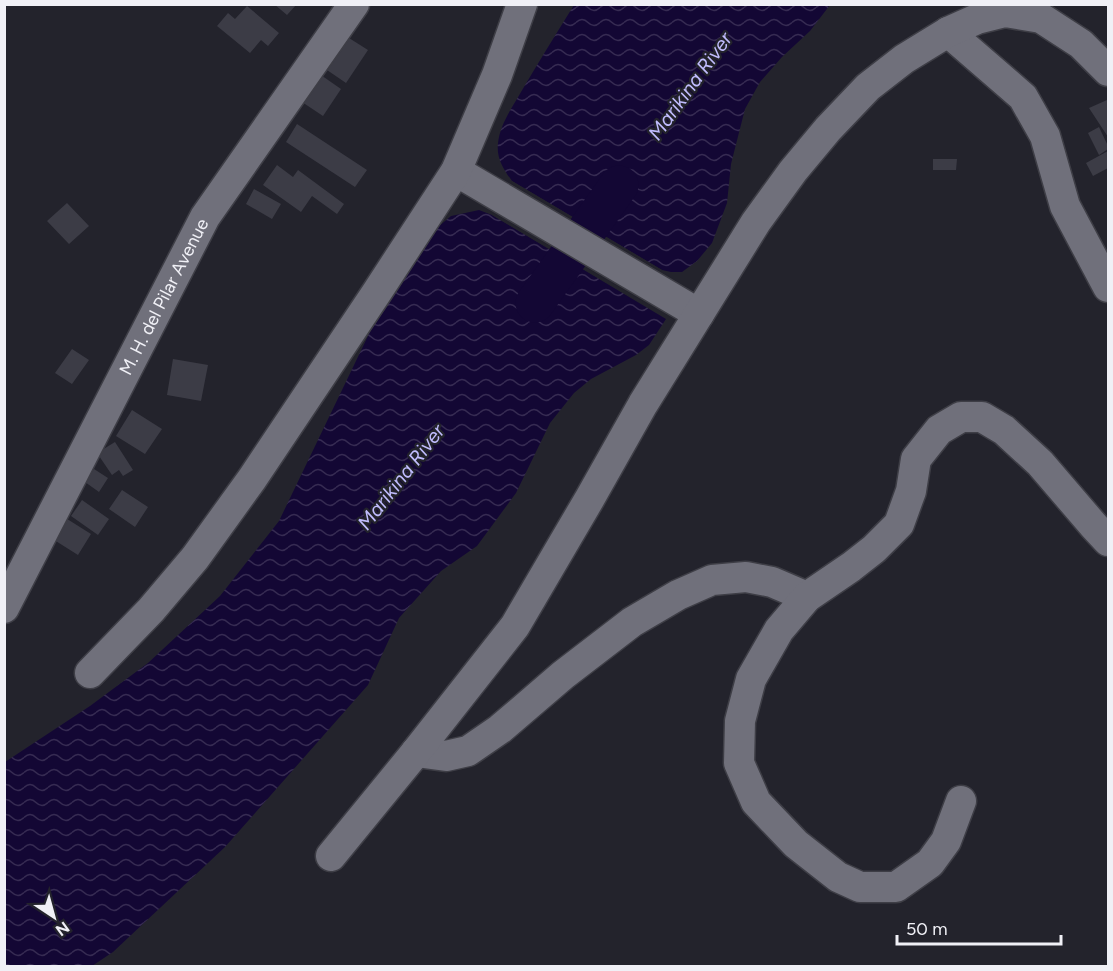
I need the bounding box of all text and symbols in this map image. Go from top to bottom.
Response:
water label: Marikina River [643,26,738,145]
street label: M. H. del Pilar Avenue [115,215,213,379]
water label: Marikina River [352,418,450,535]
north arrow [24,887,84,947]
scale bar [897,908,1060,946]
text: N [52,917,73,940]
text: 50 m [906,918,948,940]

